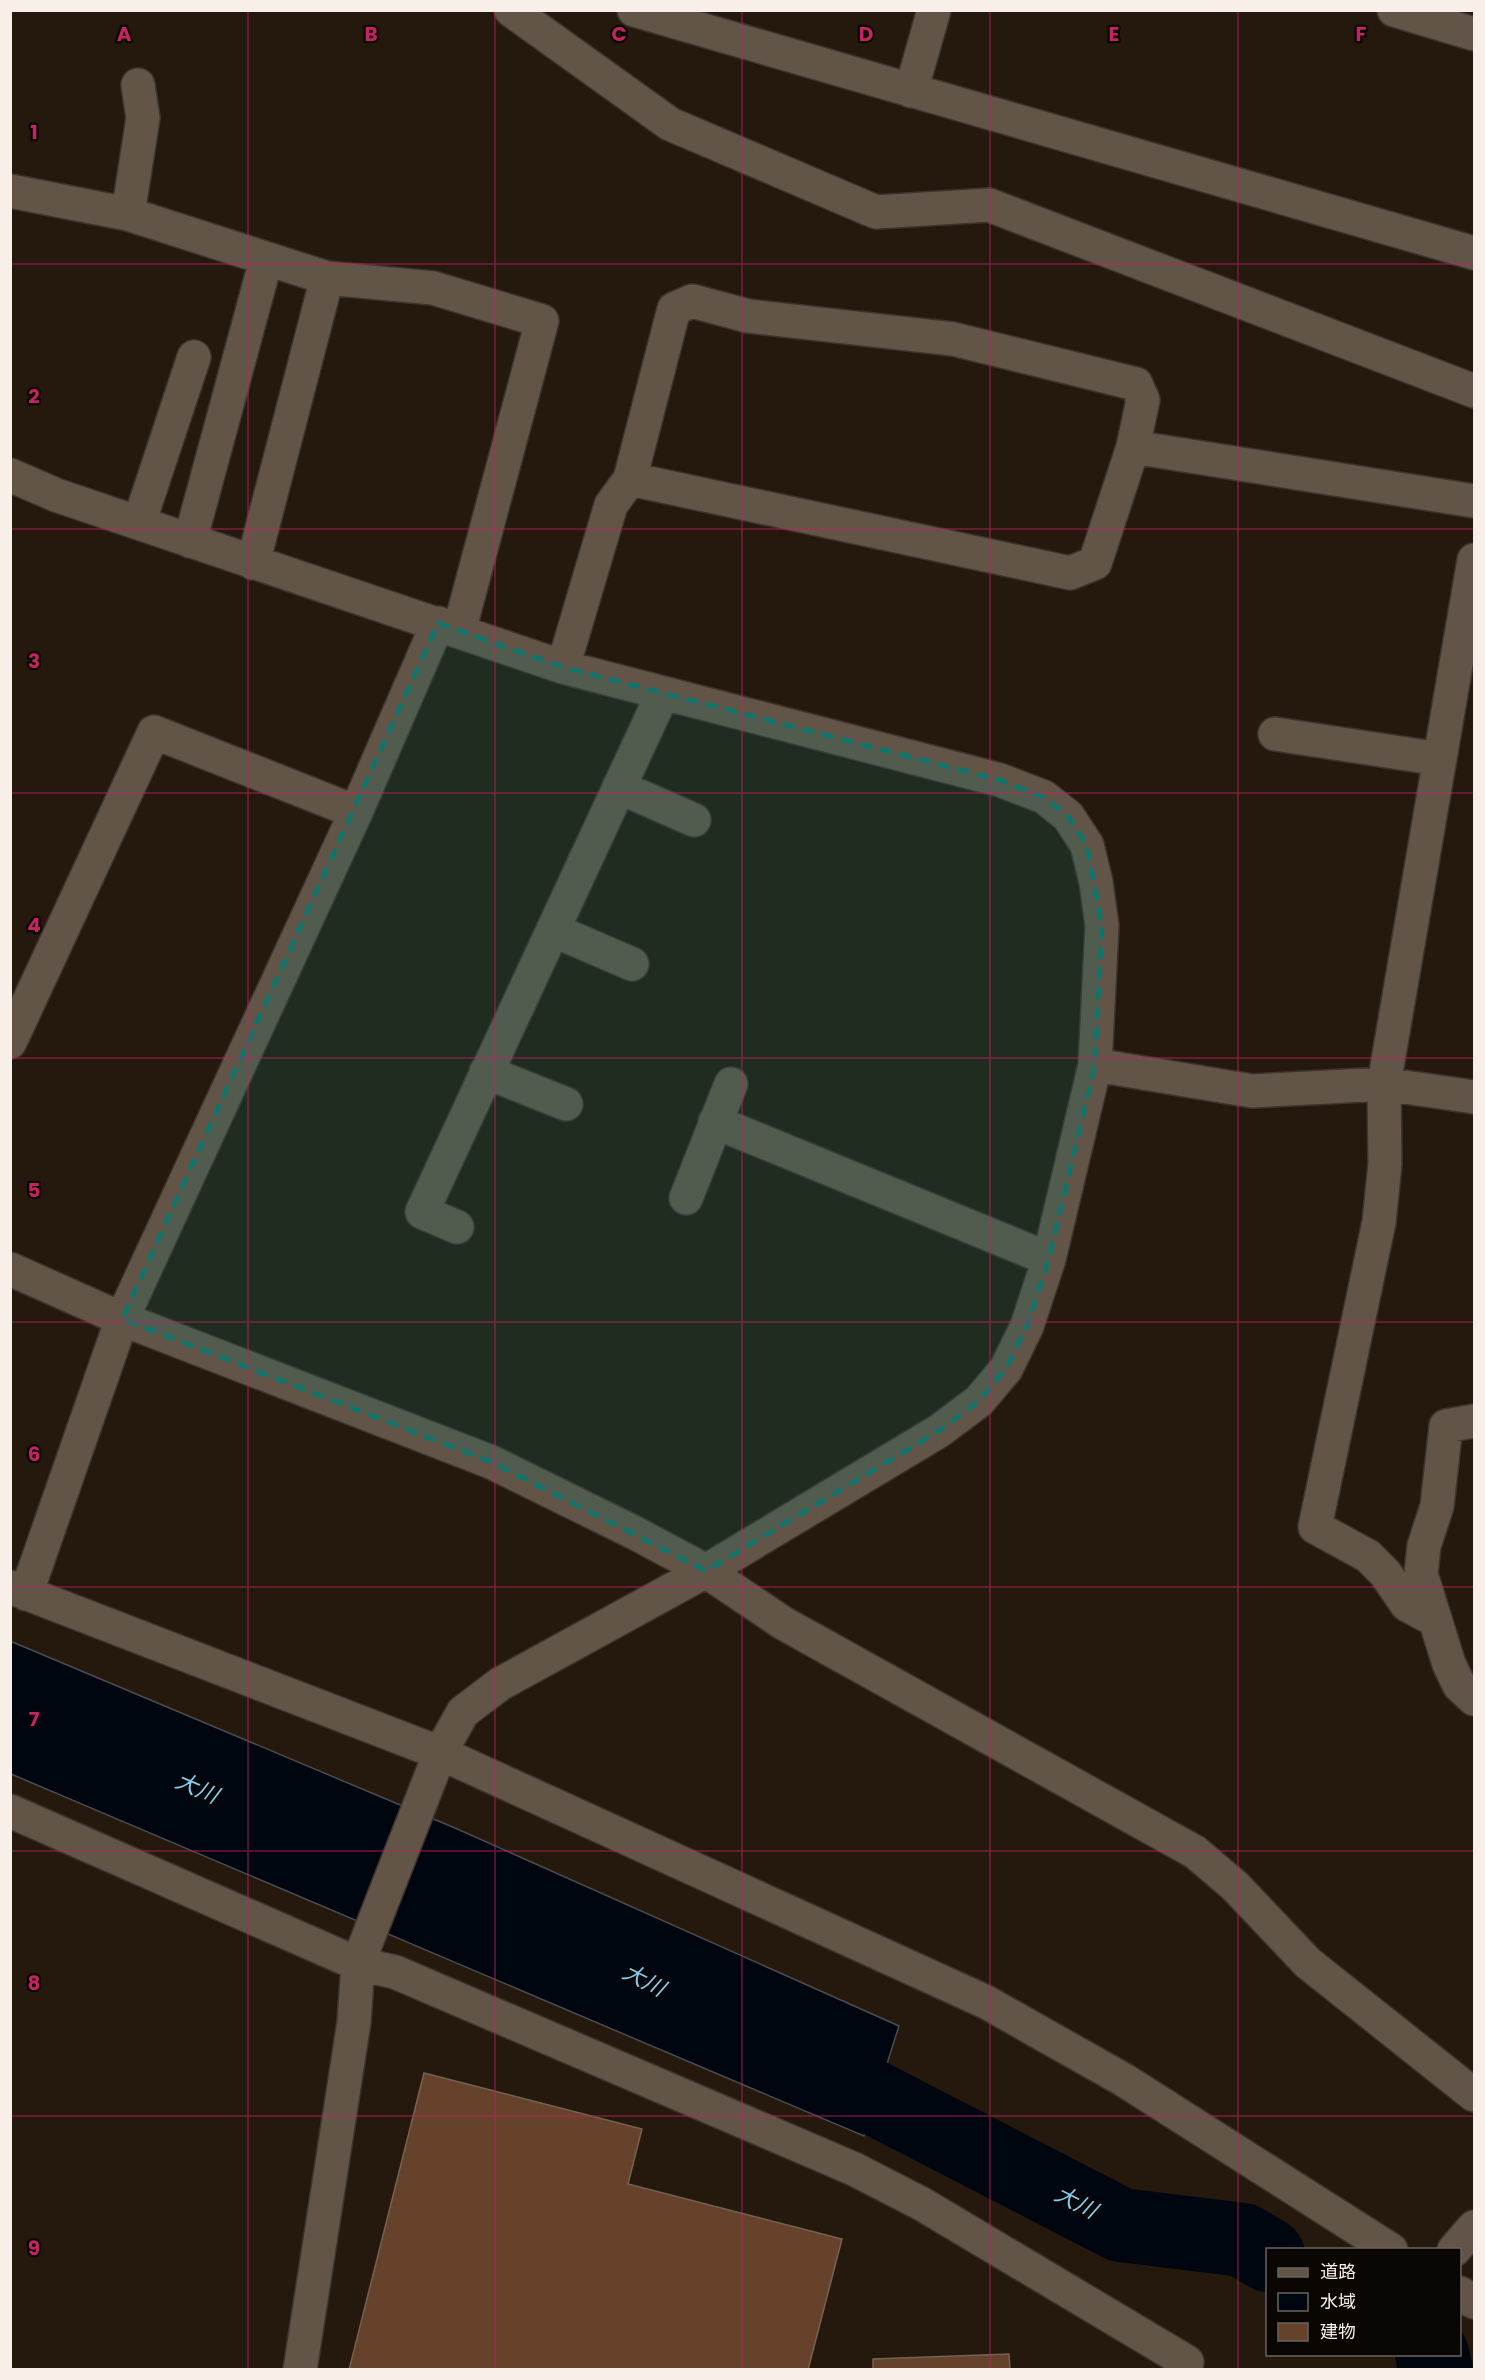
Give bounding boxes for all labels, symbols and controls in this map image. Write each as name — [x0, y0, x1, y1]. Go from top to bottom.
text: A — [117, 20, 132, 48]
text: B — [364, 20, 378, 48]
text: C — [611, 20, 627, 48]
text: D — [859, 20, 873, 48]
text: E — [1109, 20, 1119, 48]
text: F — [1356, 20, 1367, 48]
text: 1 — [30, 118, 38, 146]
text: 2 — [28, 382, 40, 410]
text: 3 — [28, 647, 40, 675]
text: 4 — [27, 911, 41, 939]
text: 5 — [28, 1176, 41, 1204]
text: 6 — [28, 1440, 40, 1468]
text: 7 — [29, 1705, 40, 1733]
water label: 大川 — [171, 1765, 225, 1812]
water label: 大川 — [617, 1956, 672, 2005]
text: 8 — [28, 1969, 40, 1997]
water label: 大川 — [1049, 2178, 1104, 2227]
text: 9 — [28, 2234, 40, 2262]
legend — [1266, 2248, 1461, 2356]
text: 道路 — [1320, 2259, 1356, 2284]
text: 水域 — [1320, 2289, 1356, 2314]
text: 建物 — [1320, 2319, 1356, 2344]

